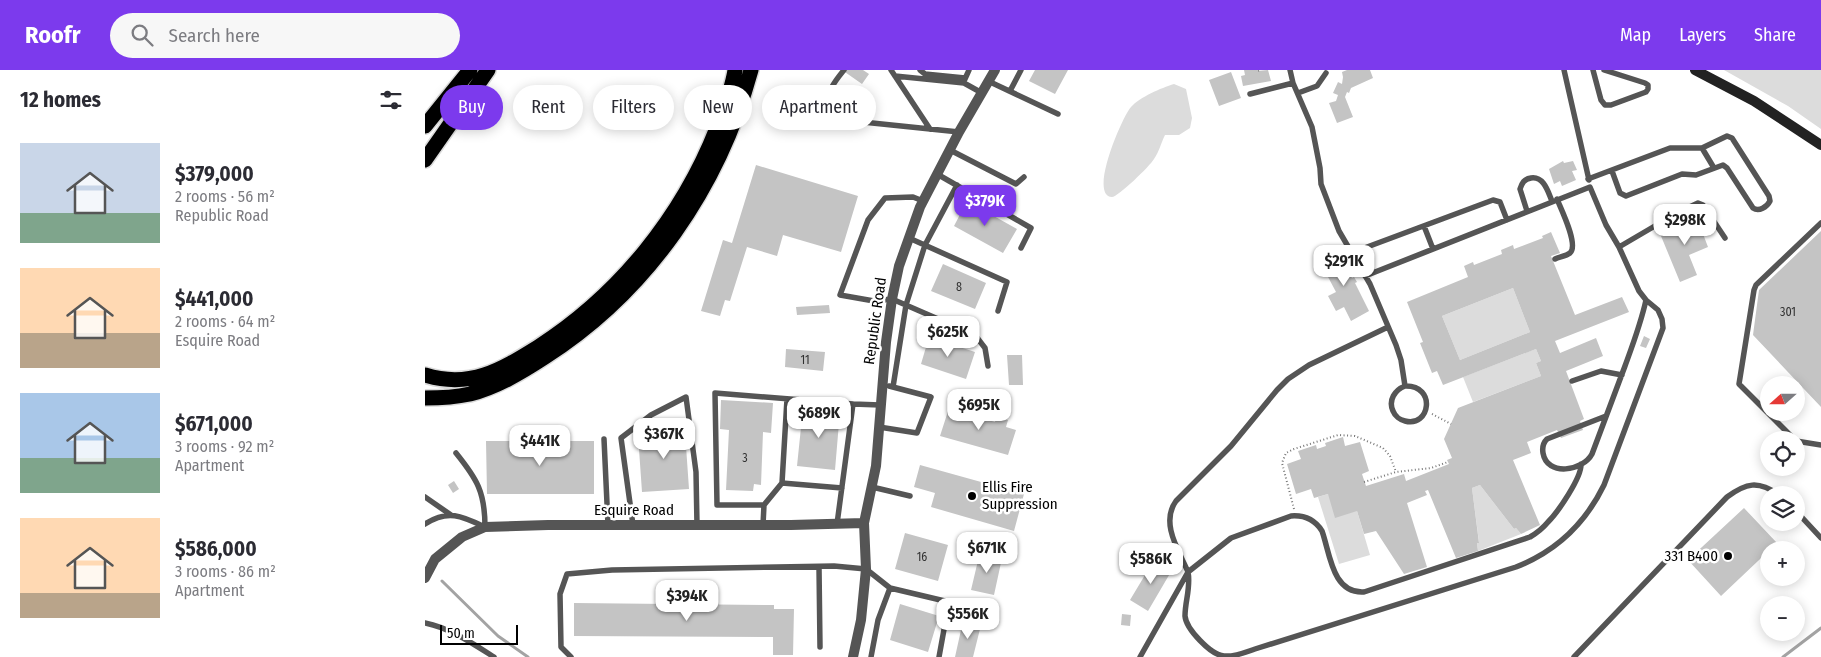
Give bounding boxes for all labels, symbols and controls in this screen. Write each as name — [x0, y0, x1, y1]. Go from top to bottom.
search box — [110, 13, 460, 58]
text: Roofr — [25, 21, 80, 49]
icon: search — [128, 21, 156, 49]
text: Search here — [168, 24, 260, 47]
text: Map — [1620, 24, 1651, 46]
text: Layers — [1679, 24, 1726, 46]
text: Share — [1754, 24, 1796, 46]
chip: Buy — [440, 85, 503, 130]
chip: Rent — [513, 85, 583, 130]
chip: Filters — [593, 85, 674, 130]
chip: New — [684, 85, 752, 130]
chip: Apartment — [762, 85, 876, 130]
icon: filters — [377, 86, 405, 114]
text: 12 homes — [20, 87, 101, 113]
text: $379,000 — [175, 161, 254, 187]
icon: home — [60, 163, 120, 223]
pin: $379K — [950, 184, 1020, 227]
text: 2 rooms · 56 m² — [175, 187, 275, 206]
text: $379K — [965, 191, 1005, 210]
pin: $298K — [1650, 204, 1720, 246]
text: Republic Road — [175, 206, 269, 225]
text: $298K — [1664, 210, 1706, 229]
pin: $291K — [1309, 244, 1379, 287]
text: $291K — [1324, 251, 1364, 270]
street label: Republic Road — [860, 276, 890, 366]
house number: 8 — [956, 280, 962, 294]
text: $441,000 — [175, 286, 253, 312]
icon: home — [60, 288, 120, 348]
house number: 301 — [1780, 305, 1796, 319]
text: 2 rooms · 64 m² — [175, 312, 275, 331]
pin: $625K — [913, 316, 983, 358]
text: $625K — [928, 322, 968, 341]
text: Esquire Road — [175, 331, 260, 350]
house number: 11 — [800, 353, 810, 367]
north arrow — [1760, 376, 1805, 421]
map controls — [1760, 376, 1805, 641]
pin: $695K — [944, 388, 1014, 431]
text: $695K — [958, 395, 1000, 414]
pin: $689K — [784, 396, 854, 439]
text: $689K — [798, 403, 840, 422]
text: $671,000 — [175, 411, 253, 437]
icon: home — [60, 413, 120, 473]
pin: $367K — [629, 418, 699, 460]
pin: $441K — [505, 424, 575, 467]
text: $367K — [644, 424, 684, 443]
text: $441K — [520, 431, 560, 450]
button: locate — [1760, 431, 1805, 476]
text: 3 rooms · 92 m² — [175, 437, 274, 456]
house number: 3 — [742, 451, 748, 465]
text: Apartment — [175, 456, 244, 475]
place label: Ellis Fire Suppression — [982, 478, 1058, 513]
button: layers — [1760, 486, 1805, 531]
marker: Ellis Fire Suppression — [966, 490, 978, 502]
street label: Esquire Road — [594, 501, 674, 519]
pin: $671K — [952, 532, 1022, 574]
text: $586,000 — [175, 536, 257, 562]
icon: home — [60, 538, 120, 598]
text: $671K — [968, 538, 1006, 557]
button: + — [1760, 541, 1805, 586]
pin: $586K — [1116, 542, 1186, 585]
place label: 331 B400 — [1665, 547, 1718, 565]
text: $586K — [1130, 549, 1172, 568]
house number: 16 — [917, 550, 927, 564]
marker: 331 B400 — [1722, 550, 1734, 562]
text: 3 rooms · 86 m² — [175, 562, 276, 581]
pin: $394K — [652, 580, 722, 622]
text: Apartment — [175, 581, 244, 600]
text: $394K — [666, 586, 708, 605]
button: − — [1760, 596, 1805, 641]
pin: $556K — [933, 598, 1003, 640]
text: $556K — [947, 604, 989, 623]
scale bar — [440, 622, 517, 645]
text: 50 m — [447, 625, 475, 642]

